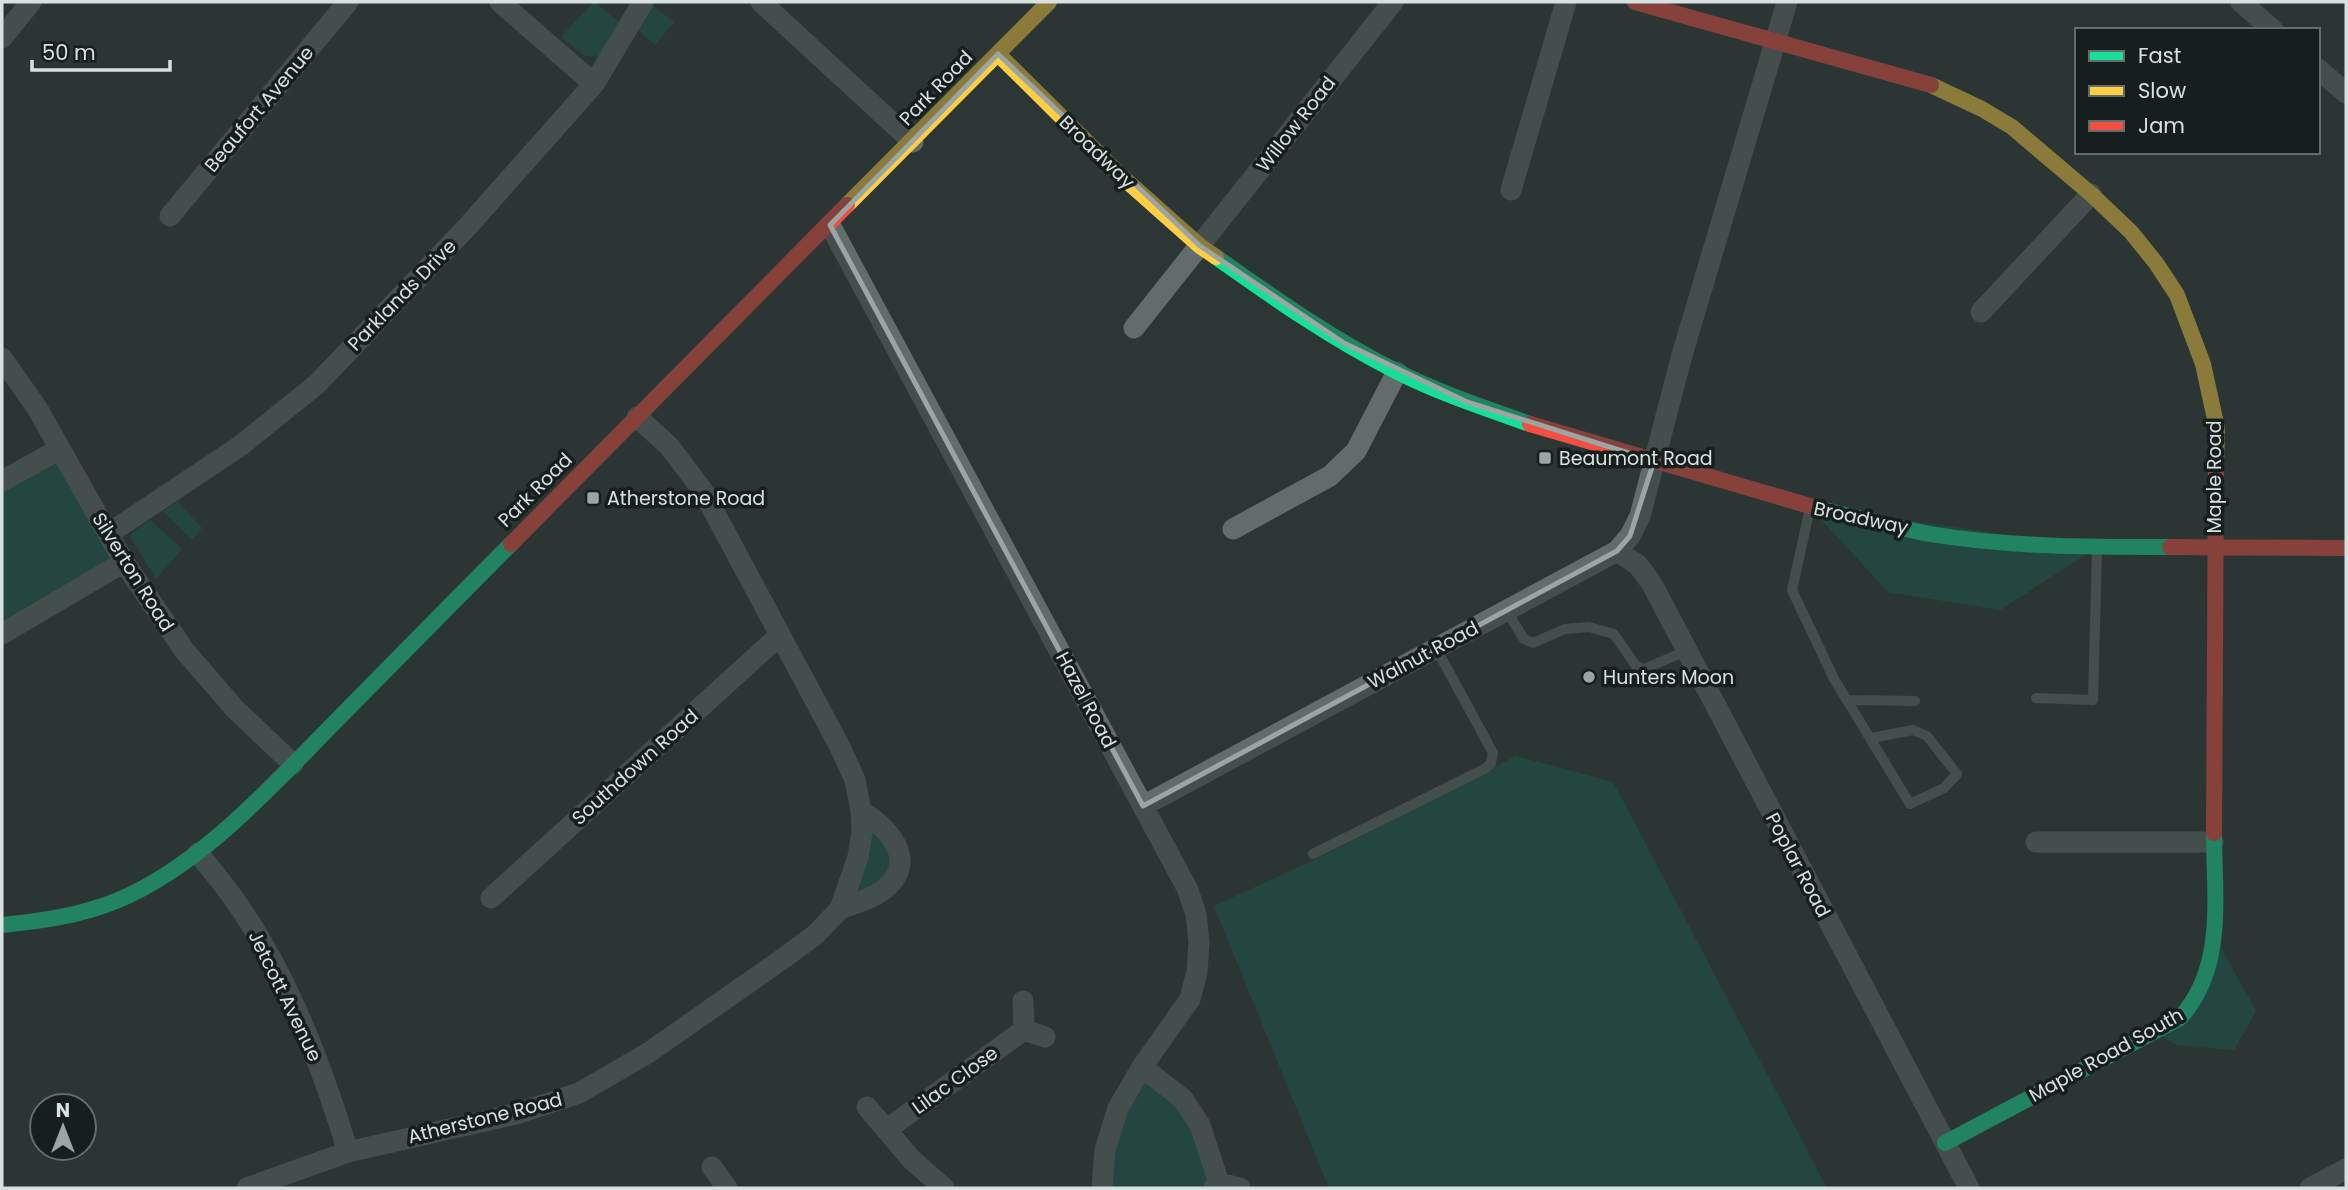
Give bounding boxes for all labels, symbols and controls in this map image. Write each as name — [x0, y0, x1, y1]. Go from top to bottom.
scale bar — [32, 28, 170, 72]
legend — [2075, 28, 2320, 154]
text: 50 m — [42, 38, 96, 67]
street label: Beaufort Avenue — [198, 40, 320, 178]
text: Fast — [2138, 41, 2181, 70]
street label: Park Road — [893, 44, 979, 132]
street label: Willow Road — [1250, 70, 1342, 178]
text: Slow — [2138, 76, 2186, 105]
street label: Broadway — [1053, 109, 1141, 195]
text: Jam — [2138, 111, 2185, 140]
street label: Parklands Drive — [342, 233, 462, 357]
street label: Maple Road — [2201, 421, 2228, 533]
place label: Beaumont Road — [1559, 445, 1713, 472]
street label: Park Road — [492, 447, 578, 533]
marker: Beaumont Road — [1537, 450, 1553, 466]
place label: Atherstone Road — [607, 485, 765, 512]
marker: Atherstone Road — [585, 490, 601, 506]
street label: Broadway — [1811, 495, 1911, 541]
street label: Silverton Road — [86, 507, 180, 637]
street label: Walnut Road — [1363, 614, 1483, 696]
street label: Hazel Road — [1049, 647, 1123, 753]
place label: Hunters Moon — [1603, 664, 1734, 691]
marker: Hunters Moon — [1581, 669, 1597, 685]
street label: Southdown Road — [566, 703, 704, 831]
street label: Poplar Road — [1759, 808, 1837, 922]
street label: Jetcott Avenue — [242, 926, 328, 1066]
street label: Maple Road South — [2024, 1001, 2188, 1109]
street label: Lilac Close — [907, 1040, 1003, 1120]
street label: Atherstone Road — [405, 1086, 565, 1150]
north arrow — [28, 1092, 98, 1162]
text: N — [56, 1097, 70, 1124]

